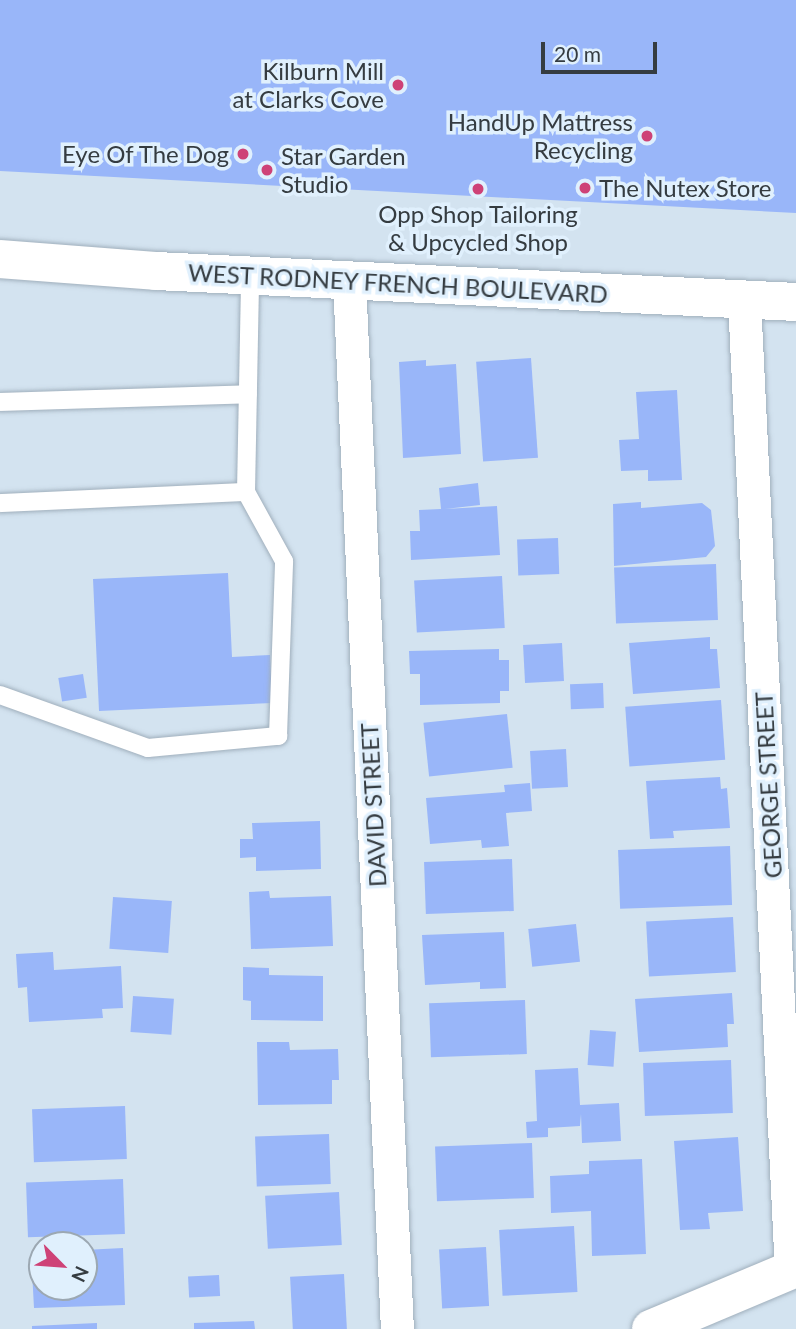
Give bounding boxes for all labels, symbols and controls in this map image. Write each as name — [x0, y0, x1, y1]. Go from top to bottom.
scale bar — [544, 28, 660, 72]
text: 20 m — [554, 41, 601, 66]
place label: Kilburn Mill at Clarks Cove — [233, 57, 384, 113]
marker: Kilburn Mill at Clarks Cove — [390, 77, 406, 93]
place label: HandUp Mattress Recycling — [448, 108, 633, 164]
marker: HandUp Mattress Recycling — [639, 128, 655, 144]
place label: Eye Of The Dog — [61, 140, 229, 168]
place label: Star Garden Studio — [281, 142, 406, 198]
marker: Eye Of The Dog — [235, 146, 251, 162]
marker: Star Garden Studio — [259, 162, 275, 178]
place label: The Nutex Store — [599, 174, 771, 202]
marker: The Nutex Store — [577, 180, 593, 196]
marker: Opp Shop Tailoring & Upcycled Shop — [470, 181, 486, 197]
place label: Opp Shop Tailoring & Upcycled Shop — [378, 200, 578, 256]
street label: WEST RODNEY FRENCH BOULEVARD — [187, 258, 609, 308]
street label: GEORGE STREET — [749, 691, 787, 879]
street label: DAVID STREET — [354, 722, 392, 888]
north arrow — [28, 1231, 98, 1301]
text: N — [67, 1263, 94, 1286]

